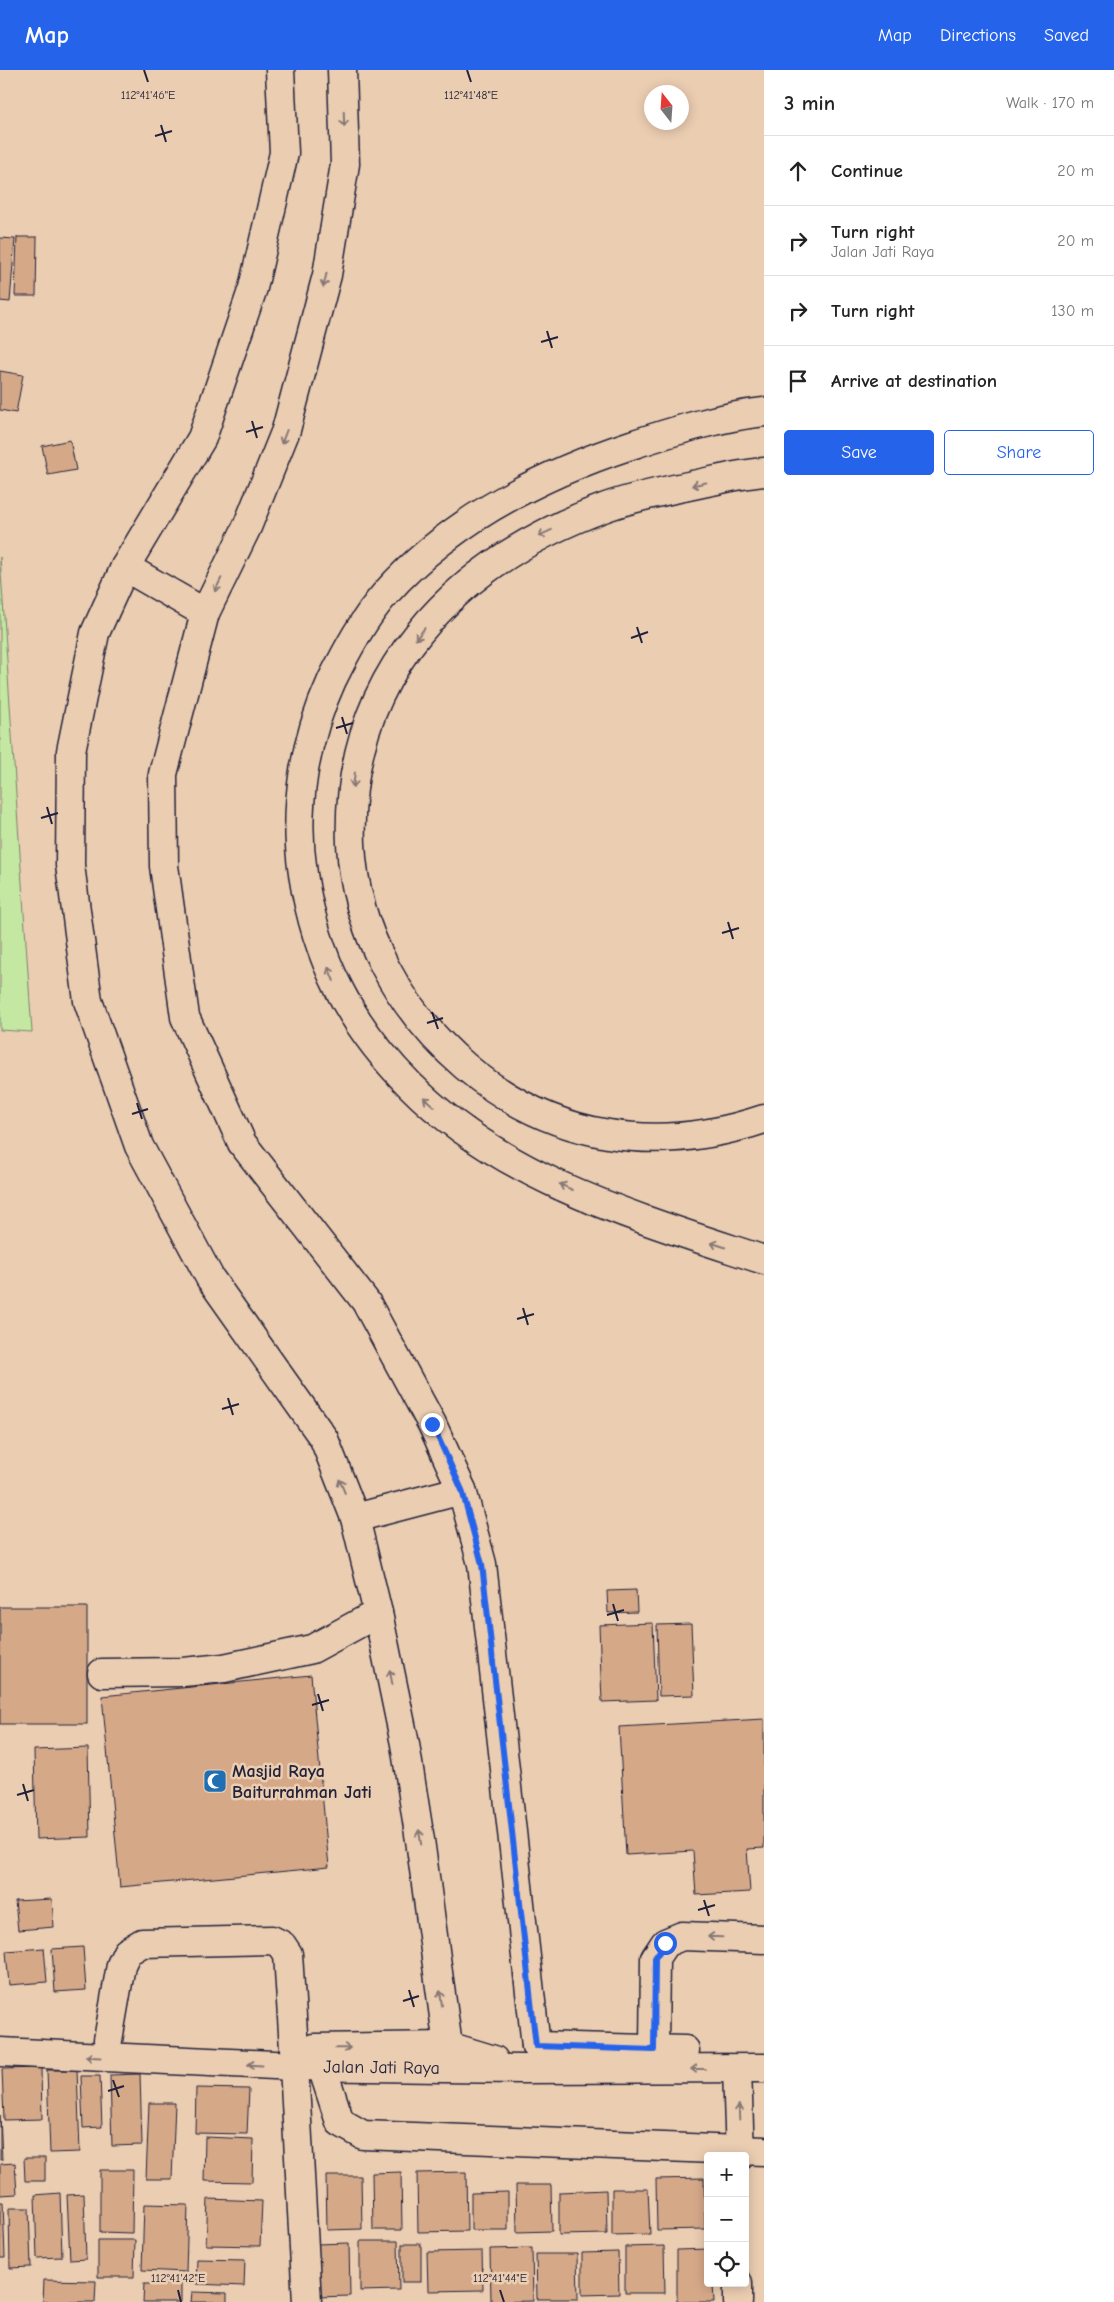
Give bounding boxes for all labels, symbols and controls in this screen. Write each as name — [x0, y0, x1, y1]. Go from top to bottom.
text: Map — [25, 21, 69, 49]
text: Map — [878, 25, 912, 46]
text: Directions — [940, 25, 1016, 46]
text: Saved — [1044, 25, 1089, 46]
north arrow — [644, 85, 689, 130]
text: 112°41'46"E — [121, 88, 175, 102]
text: 112°41'48"E — [444, 88, 498, 102]
text: 3 min — [784, 91, 835, 115]
text: Walk · 170 m — [1006, 94, 1094, 112]
one-way arrow — [339, 110, 348, 126]
icon: ahead — [784, 157, 812, 185]
text: Continue — [831, 160, 903, 182]
text: 20 m — [1057, 162, 1094, 180]
text: Turn right — [831, 221, 915, 243]
icon: right — [784, 227, 812, 255]
text: 20 m — [1057, 232, 1094, 250]
text: Jalan Jati Raya — [831, 243, 934, 261]
one-way arrow — [320, 271, 329, 287]
icon: right — [784, 297, 812, 325]
text: Turn right — [831, 300, 915, 322]
text: 130 m — [1051, 302, 1094, 320]
icon: arrive — [784, 367, 812, 395]
text: Arrive at destination — [831, 370, 997, 392]
one-way arrow — [278, 429, 287, 444]
button: Save — [784, 430, 934, 475]
button: Share — [944, 430, 1094, 475]
one-way arrow — [692, 479, 708, 489]
one-way arrow — [538, 529, 553, 539]
one-way arrow — [213, 577, 223, 592]
one-way arrow — [414, 627, 425, 640]
one-way arrow — [349, 772, 359, 788]
one-way arrow — [325, 967, 335, 982]
one-way arrow — [422, 1096, 435, 1107]
one-way arrow — [559, 1182, 574, 1192]
one-way arrow — [710, 1239, 726, 1249]
route end — [421, 1413, 444, 1436]
one-way arrow — [337, 1479, 347, 1494]
one-way arrow — [386, 1669, 395, 1685]
place label: Masjid Raya Baiturrahman Jati — [232, 1761, 372, 1803]
mosque icon: Masjid Raya Baiturrahman Jati — [202, 1768, 228, 1794]
one-way arrow — [415, 1829, 425, 1845]
route start — [654, 1932, 677, 1955]
one-way arrow — [708, 1933, 724, 1942]
one-way arrow — [436, 1990, 446, 2006]
one-way arrow — [334, 2043, 351, 2053]
one-way arrow — [85, 2052, 101, 2061]
street label: Jalan Jati Raya — [323, 2056, 440, 2079]
one-way arrow — [248, 2060, 264, 2069]
one-way arrow — [690, 2064, 706, 2074]
one-way arrow — [734, 2105, 744, 2121]
map controls — [704, 2152, 749, 2287]
button: + — [704, 2152, 749, 2197]
button: − — [704, 2197, 749, 2242]
button: locate — [704, 2242, 749, 2287]
text: 112°41'42"E — [151, 2271, 205, 2285]
text: 112°41'44"E — [473, 2271, 527, 2285]

